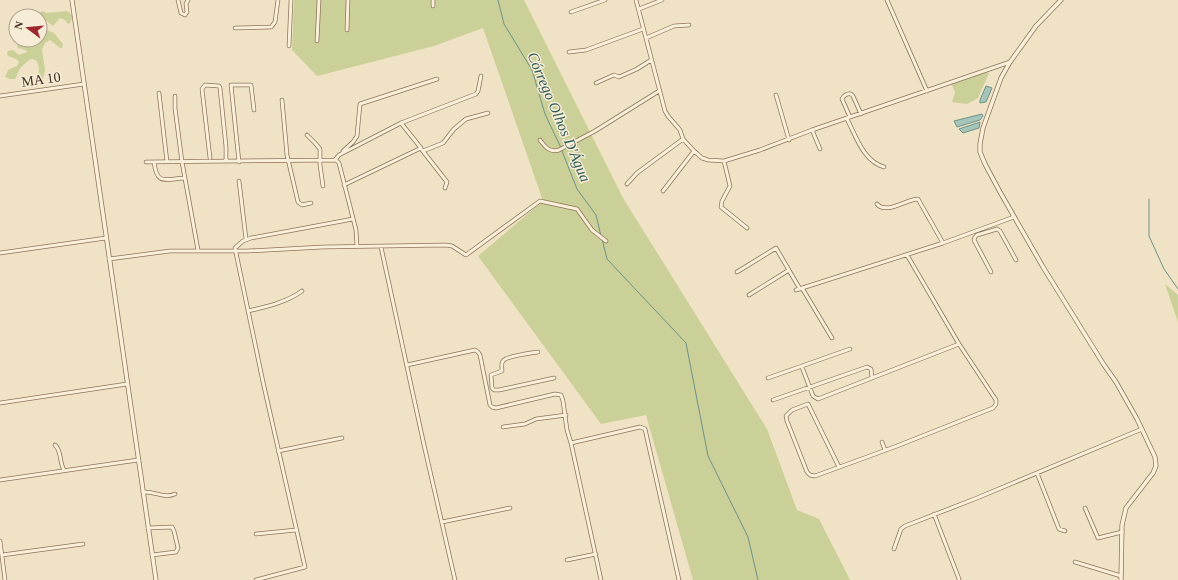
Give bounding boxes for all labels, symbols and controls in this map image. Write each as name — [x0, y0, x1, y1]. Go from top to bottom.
north arrow — [8, 8, 48, 48]
text: N — [12, 20, 25, 31]
water label: Córrego Olhos D'Água — [524, 50, 594, 184]
street label: MA 10 — [21, 69, 62, 90]

